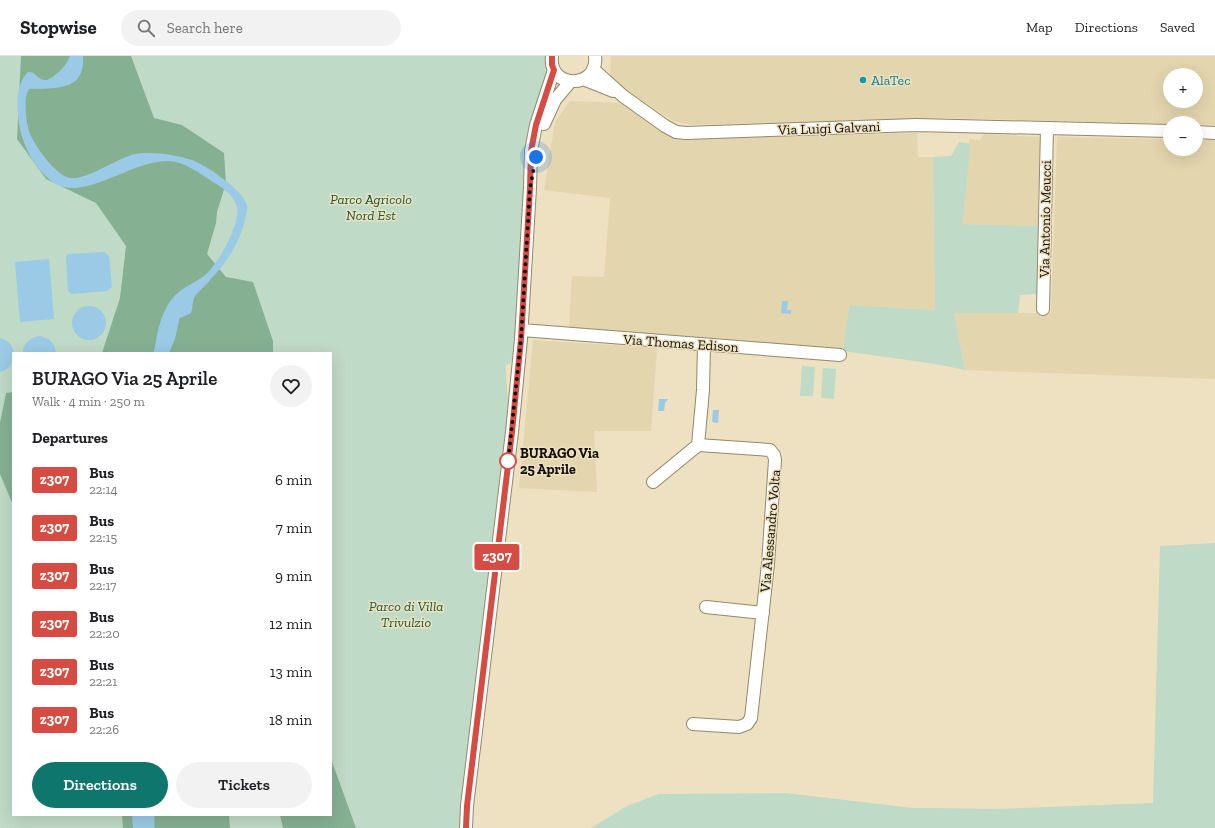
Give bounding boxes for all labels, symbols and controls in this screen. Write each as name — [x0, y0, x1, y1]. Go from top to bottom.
search box — [121, 10, 401, 46]
text: Stopwise — [20, 16, 97, 39]
icon: search — [135, 17, 157, 39]
text: Search here — [167, 19, 243, 37]
text: Map — [1026, 19, 1053, 36]
text: Directions — [1075, 19, 1138, 36]
text: Saved — [1160, 19, 1195, 36]
map controls — [1163, 68, 1203, 156]
button: + — [1163, 68, 1203, 108]
place label: AlaTec — [871, 72, 911, 89]
marker: AlaTec — [858, 75, 868, 85]
button: − — [1163, 116, 1203, 156]
street label: Via Luigi Galvani — [776, 118, 881, 139]
your location — [526, 147, 546, 167]
street label: Via Antonio Meucci — [1036, 160, 1055, 279]
park label: Parco Agricolo Nord Est — [330, 191, 412, 224]
street label: Via Thomas Edison — [622, 331, 739, 356]
button: heart — [270, 365, 312, 407]
text: BURAGO Via 25 Aprile — [32, 367, 217, 390]
text: Walk · 4 min · 250 m — [32, 394, 145, 409]
text: Departures — [32, 429, 108, 447]
place label: BURAGO Via 25 Aprile — [520, 445, 599, 478]
marker: BURAGO Via 25 Aprile — [499, 452, 517, 470]
text: Bus — [89, 464, 114, 482]
street label: Via Alessandro Volta — [757, 469, 784, 594]
text: z307 — [40, 471, 69, 488]
text: 6 min — [275, 471, 312, 489]
text: 22:14 — [89, 482, 117, 497]
text: Bus — [89, 512, 114, 530]
text: z307 — [40, 519, 69, 536]
text: 7 min — [276, 519, 312, 537]
text: 22:15 — [89, 530, 117, 545]
line badge: z307 — [469, 544, 525, 570]
text: z307 — [482, 548, 512, 565]
text: Bus — [89, 560, 114, 578]
text: z307 — [40, 567, 69, 584]
text: 9 min — [275, 567, 312, 585]
text: 22:17 — [89, 578, 116, 593]
park label: Parco di Villa Trivulzio — [369, 598, 443, 631]
text: Bus — [89, 608, 114, 626]
text: z307 — [40, 615, 69, 632]
text: 12 min — [269, 615, 312, 633]
text: 22:20 — [89, 626, 120, 641]
text: Bus — [89, 656, 114, 674]
text: z307 — [40, 663, 69, 680]
text: 13 min — [270, 663, 312, 681]
text: 22:21 — [89, 674, 117, 689]
text: Bus — [89, 704, 114, 722]
text: z307 — [40, 711, 69, 728]
text: 18 min — [269, 711, 312, 729]
text: 22:26 — [89, 722, 119, 737]
button: Directions — [32, 762, 168, 808]
button: Tickets — [176, 762, 312, 808]

